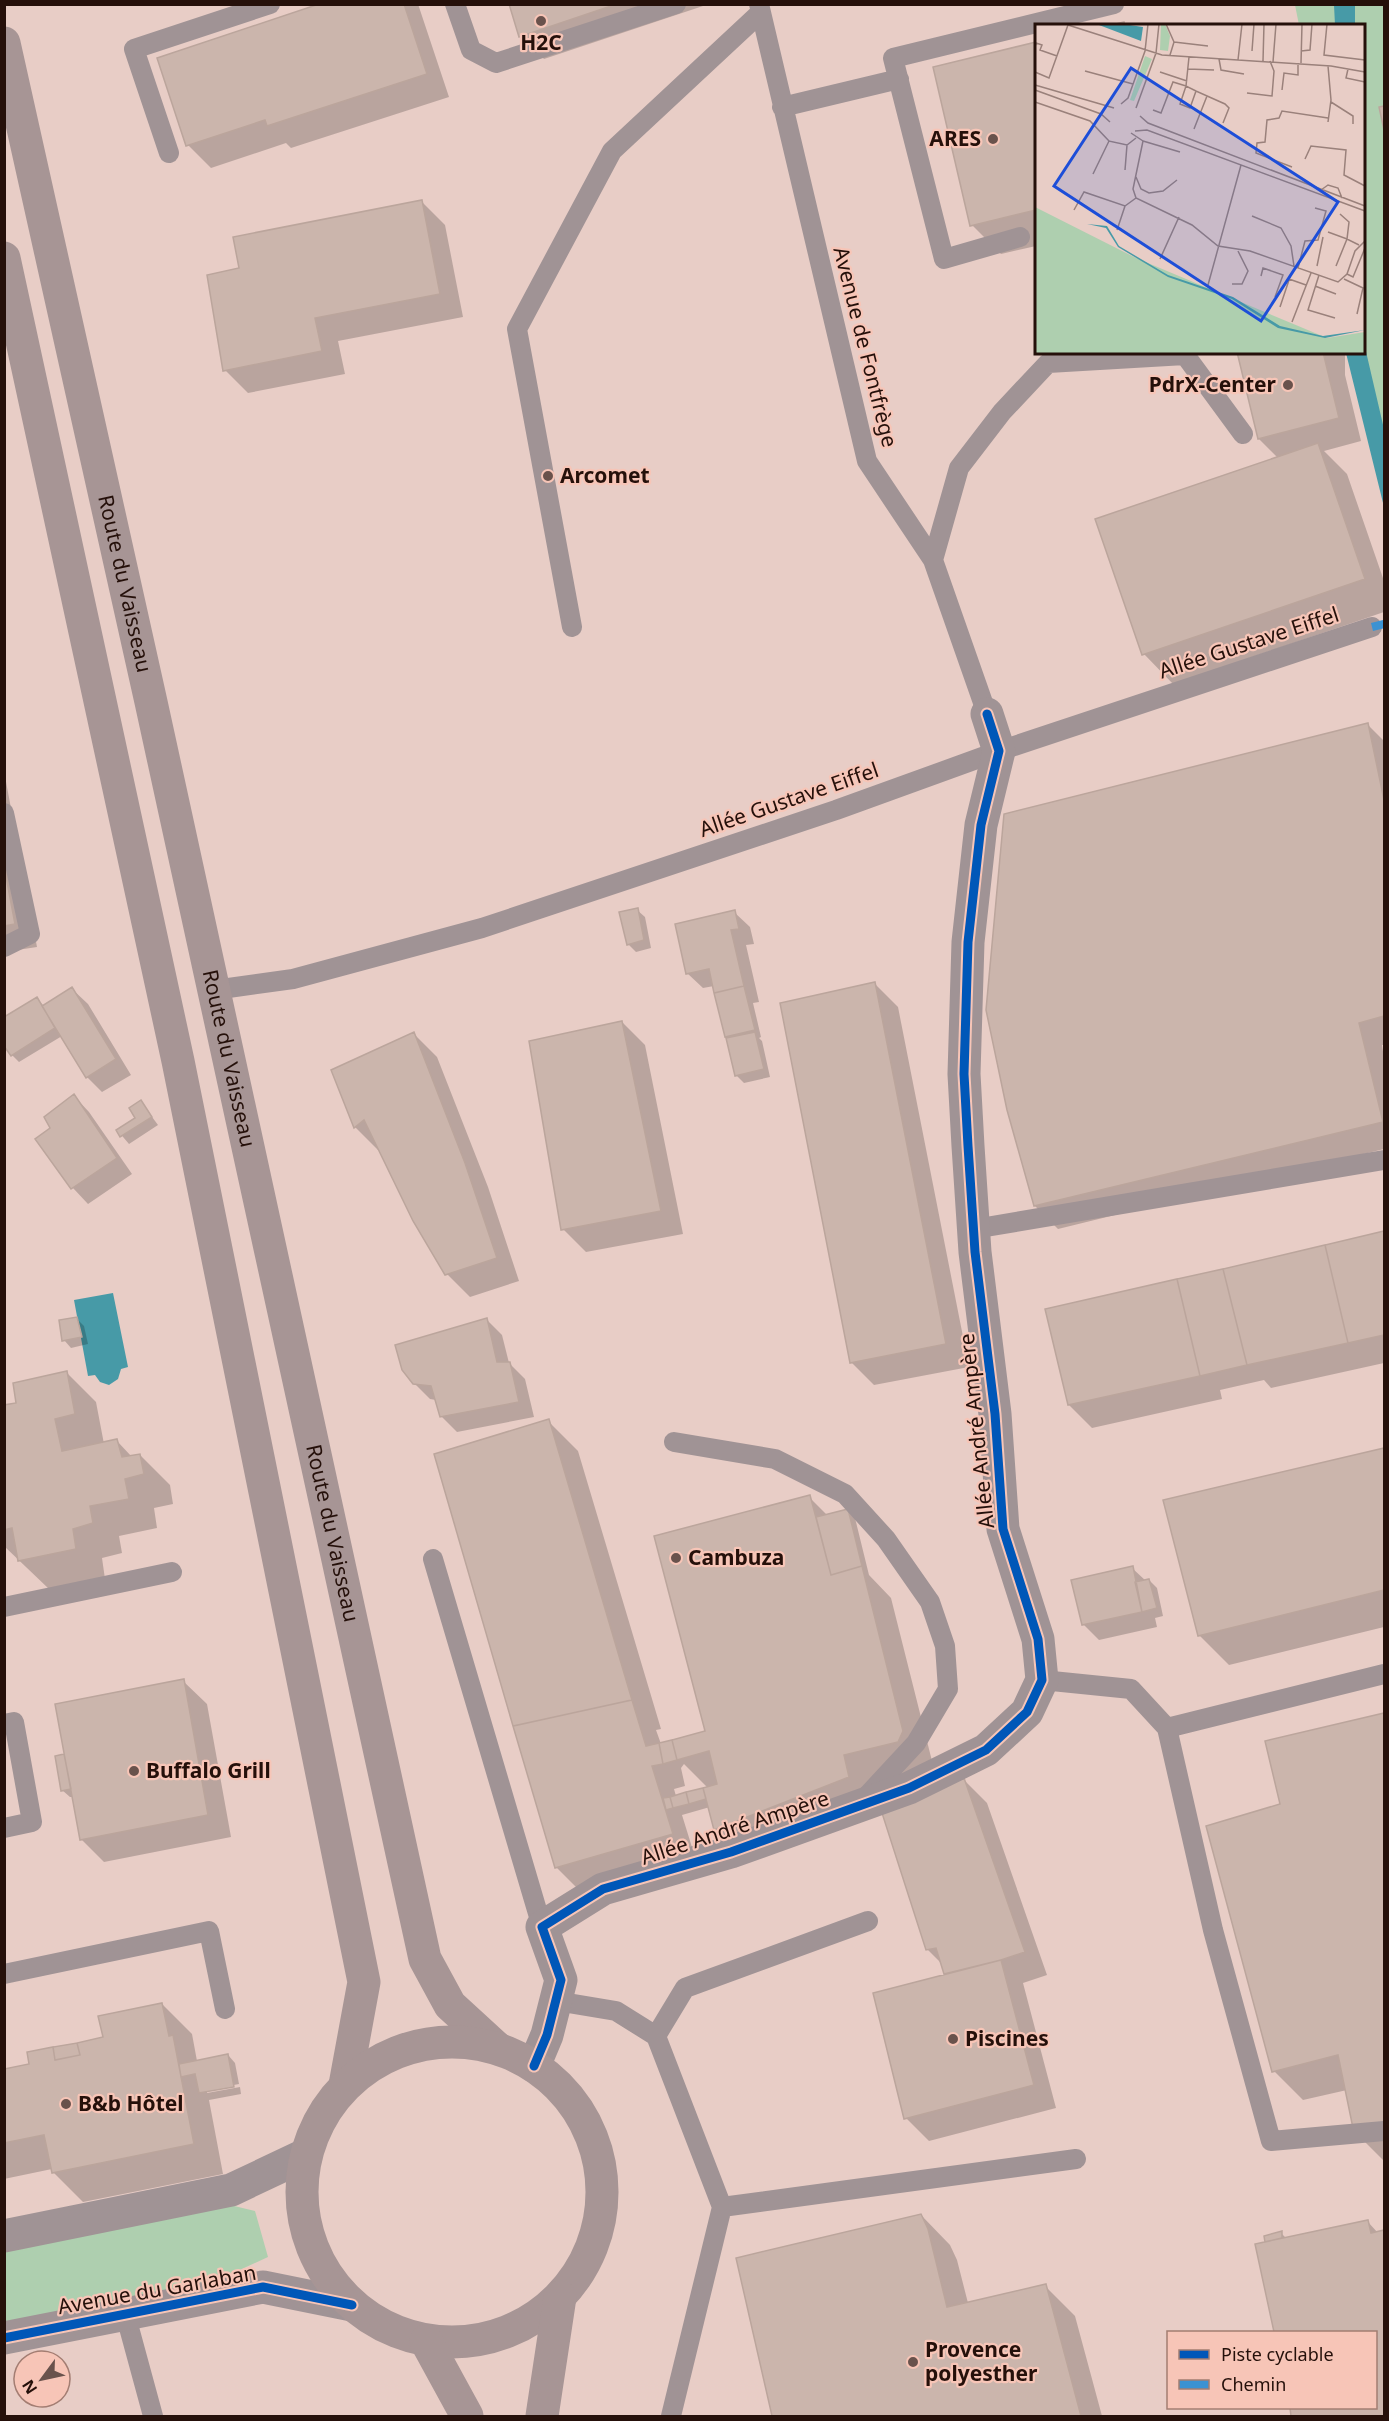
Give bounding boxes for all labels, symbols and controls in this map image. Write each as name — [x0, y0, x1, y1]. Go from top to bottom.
marker: H2C — [534, 14, 548, 28]
inset map — [1035, 24, 1365, 354]
place label: H2C — [520, 28, 562, 56]
place label: ARES — [929, 124, 981, 152]
marker: ARES — [986, 132, 1000, 146]
street label: Avenue de Fontfrège — [828, 244, 904, 450]
place label: PdrX-Center — [1149, 370, 1277, 398]
marker: PdrX-Center — [1281, 378, 1295, 392]
place label: Arcomet — [560, 461, 650, 489]
marker: Arcomet — [541, 469, 555, 483]
street label: Route du Vaisseau — [92, 492, 159, 675]
street label: Allée Gustave Eiffel — [1155, 600, 1342, 684]
street label: Allée Gustave Eiffel — [695, 755, 882, 843]
street label: Route du Vaisseau — [197, 967, 263, 1150]
street label: Allée André Ampère — [952, 1332, 1000, 1530]
street label: Route du Vaisseau — [300, 1442, 366, 1625]
place label: Cambuza — [688, 1543, 784, 1571]
marker: Cambuza — [669, 1551, 683, 1565]
place label: Buffalo Grill — [146, 1756, 271, 1784]
marker: Buffalo Grill — [127, 1764, 141, 1778]
street label: Allée André Ampère — [637, 1783, 832, 1871]
place label: Piscines — [965, 2024, 1049, 2052]
marker: Piscines — [946, 2032, 960, 2046]
place label: B&b Hôtel — [78, 2089, 184, 2117]
marker: B&b Hôtel — [59, 2097, 73, 2111]
street label: Avenue du Garlaban — [55, 2258, 258, 2320]
legend — [1167, 2331, 1377, 2409]
place label: Provence polyesther — [925, 2335, 1038, 2387]
text: Piste cyclable — [1221, 2342, 1334, 2366]
north arrow — [12, 2349, 72, 2409]
marker: Provence polyesther — [906, 2355, 920, 2369]
text: Chemin — [1221, 2372, 1286, 2396]
text: N — [17, 2376, 42, 2399]

